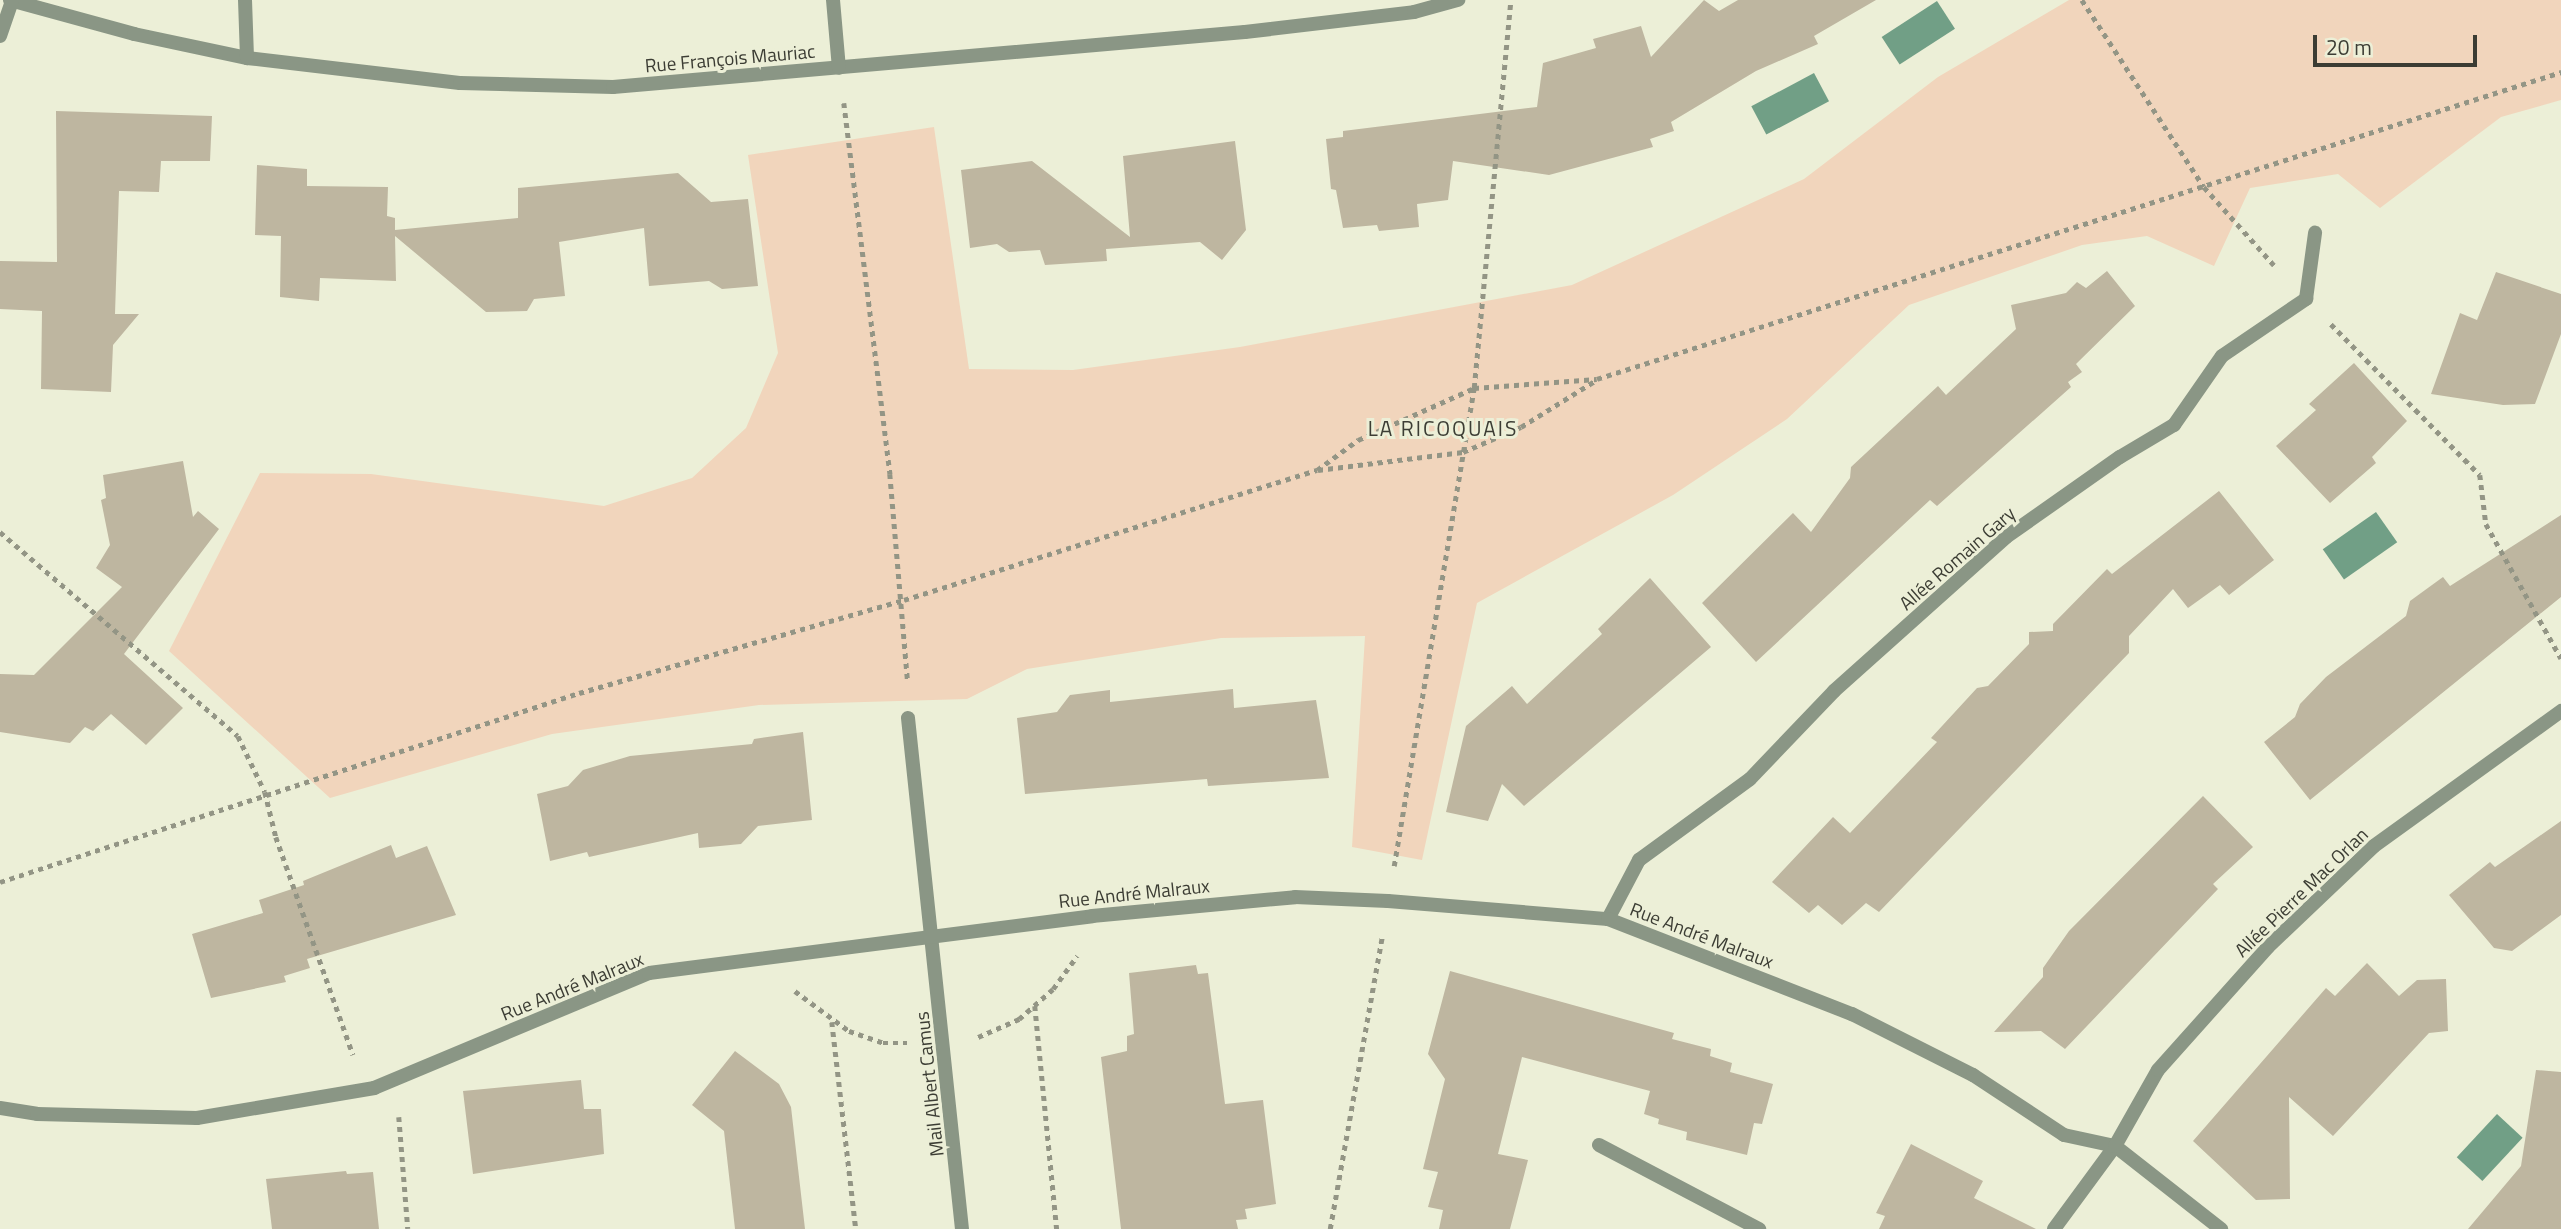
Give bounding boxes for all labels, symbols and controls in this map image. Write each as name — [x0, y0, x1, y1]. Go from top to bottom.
scale bar — [2316, 21, 2480, 65]
text: 20 m — [2326, 31, 2372, 63]
street label: Rue François Mauriac — [644, 39, 816, 77]
district label: LA RICOQUAIS — [1369, 415, 1517, 441]
street label: Allée Romain Gary — [1894, 502, 2020, 614]
street label: Allée Pierre Mac Orlan — [2230, 823, 2372, 961]
street label: Rue André Malraux — [1057, 874, 1211, 912]
street label: Rue André Malraux — [1627, 897, 1777, 973]
street label: Rue André Malraux — [497, 947, 647, 1025]
street label: Mail Albert Camus — [910, 1010, 948, 1158]

